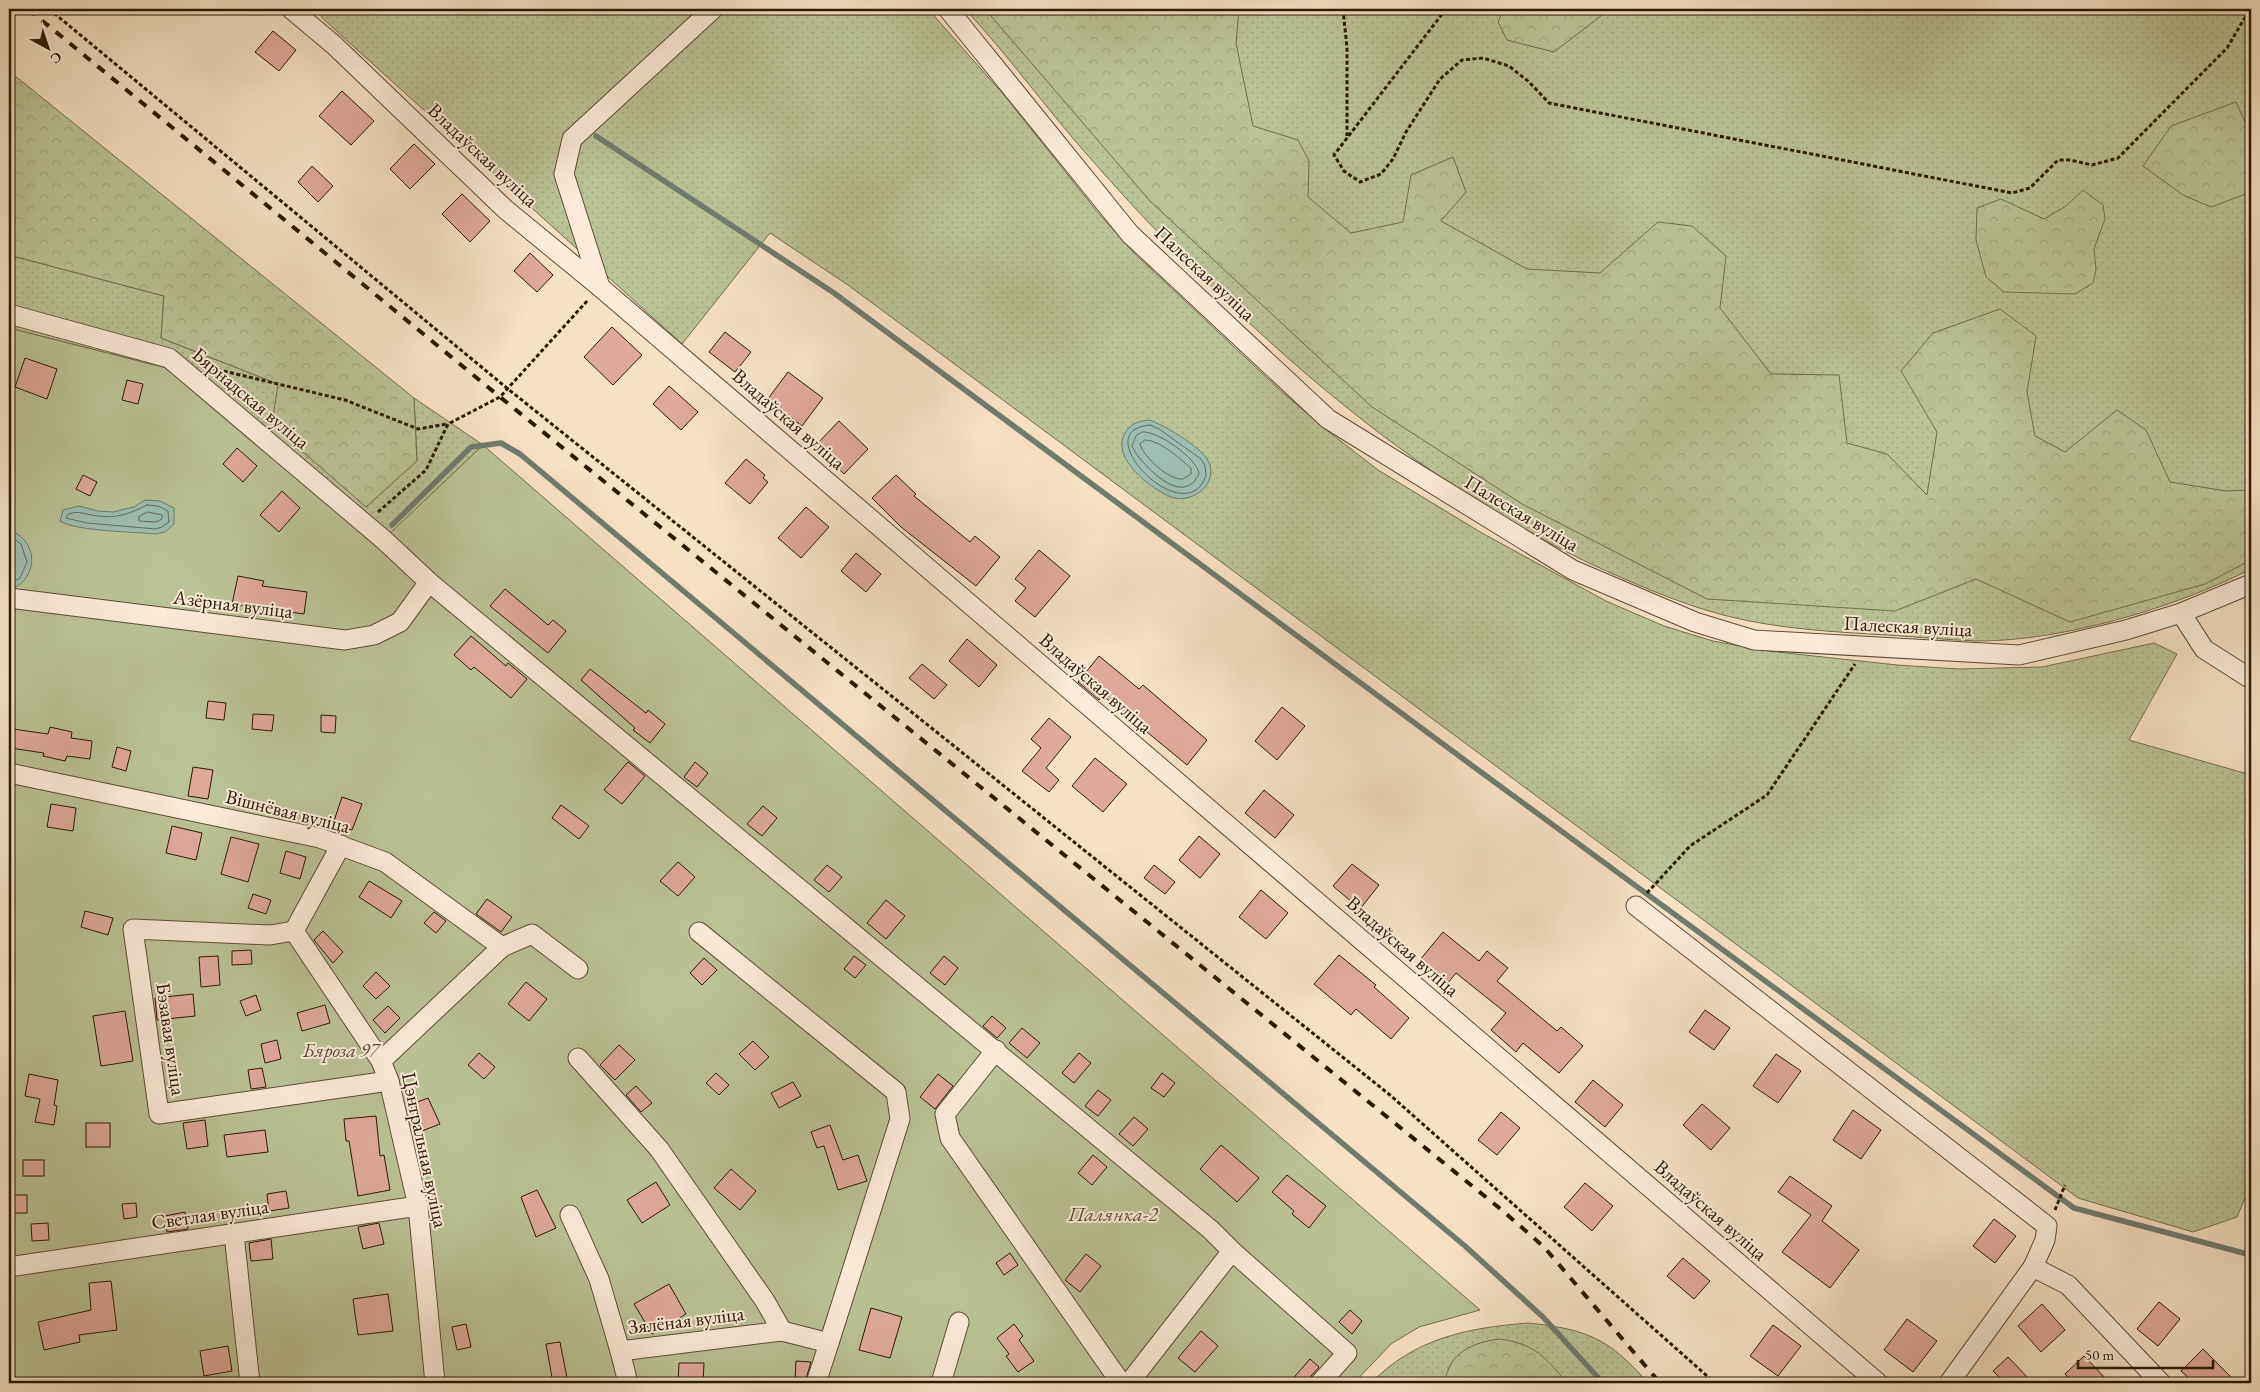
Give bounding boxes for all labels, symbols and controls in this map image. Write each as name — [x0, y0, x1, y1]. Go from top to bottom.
north arrow — [22, 22, 72, 72]
text: С — [47, 48, 66, 68]
street label: Владаўская вуліца — [422, 97, 544, 213]
street label: Палеская вуліца — [1149, 220, 1261, 327]
street label: Бярнадская вуліца — [187, 341, 315, 455]
street label: Владаўская вуліца — [727, 363, 851, 475]
street label: Палеская вуліца — [1460, 469, 1584, 557]
street label: Азёрная вуліца — [171, 584, 294, 624]
street label: Палеская вуліца — [1843, 610, 1973, 642]
street label: Владаўская вуліца — [1034, 627, 1158, 739]
street label: Вішнёвая вуліца — [223, 783, 353, 839]
street label: Владаўская вуліца — [1341, 890, 1465, 1002]
street label: Бэзавая вуліца — [150, 981, 192, 1097]
park label: Бяроза 97 — [302, 1037, 382, 1063]
street label: Цэнтральная вуліца — [396, 1070, 454, 1230]
street label: Владаўская вуліца — [1649, 1154, 1773, 1266]
street label: Светлая вуліца — [150, 1193, 270, 1235]
park label: Палянка-2 — [1067, 1201, 1159, 1227]
street label: Зялёная вуліца — [626, 1300, 746, 1340]
scale bar — [2078, 1337, 2212, 1369]
text: 50 m — [2085, 1345, 2114, 1364]

